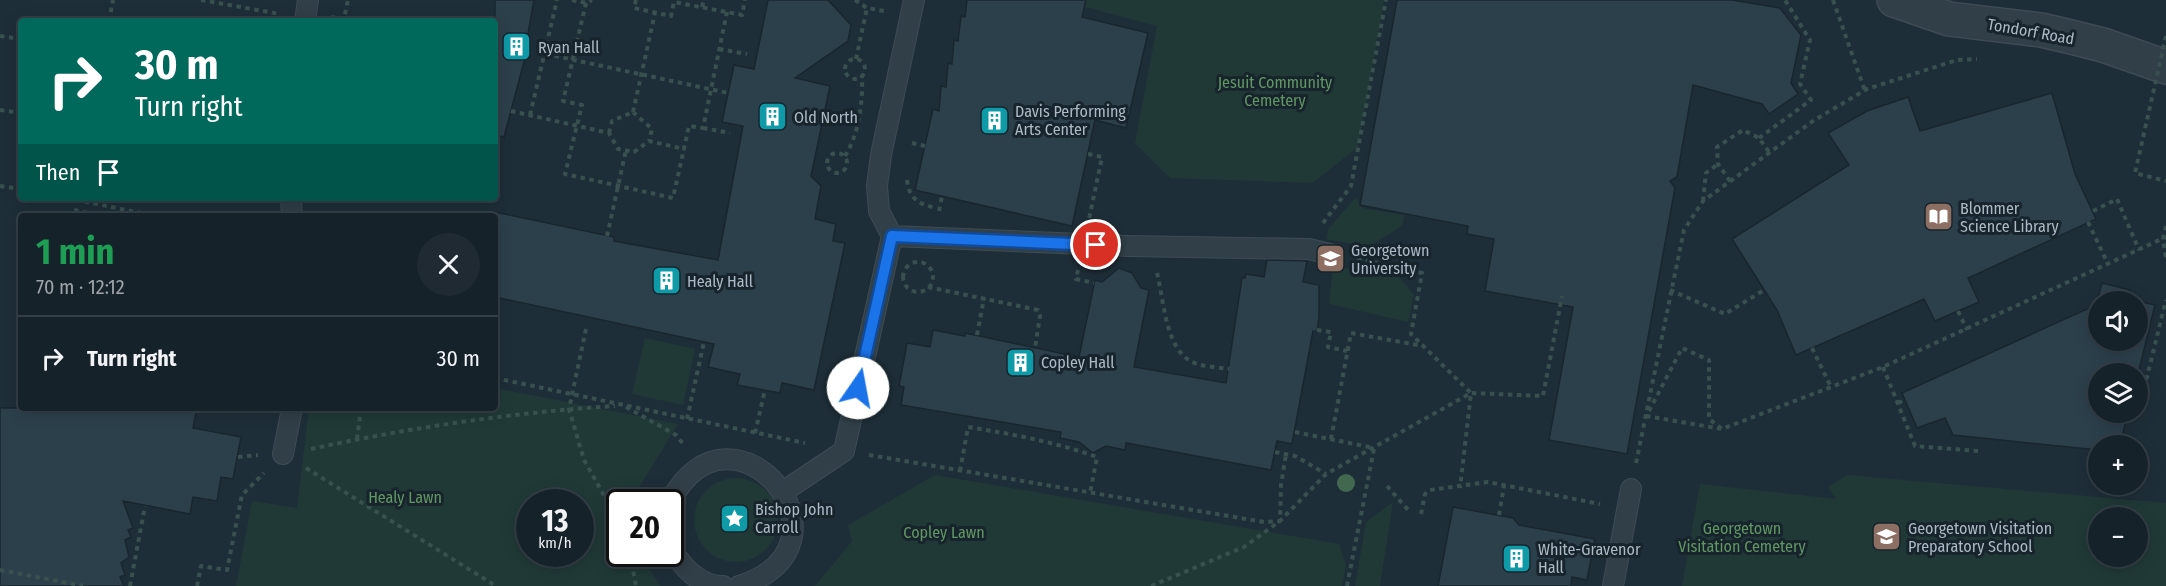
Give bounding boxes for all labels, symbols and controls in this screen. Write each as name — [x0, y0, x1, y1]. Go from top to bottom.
street label: Tondorf Road — [1986, 15, 2076, 48]
building icon: Ryan Hall — [501, 31, 533, 63]
place label: Ryan Hall — [538, 38, 600, 57]
text: 30 m — [135, 40, 219, 90]
icon: right — [36, 42, 114, 120]
park label: Jesuit Community Cemetery — [1218, 73, 1333, 110]
text: Turn right — [135, 91, 243, 123]
building icon: Old North — [757, 101, 789, 133]
place label: Davis Performing Arts Center — [1015, 102, 1126, 139]
building icon: Davis Performing Arts Center — [978, 104, 1010, 136]
place label: Old North — [794, 108, 858, 127]
icon: arrive — [92, 156, 125, 189]
text: Then — [36, 159, 80, 186]
place label: Blommer Science Library — [1960, 199, 2060, 236]
library icon: Blommer Science Library — [1923, 201, 1955, 233]
pin — [1070, 219, 1121, 270]
icon: arrive — [1079, 228, 1112, 261]
text: 1 min — [36, 230, 114, 274]
button: close — [417, 233, 480, 296]
place label: Georgetown University — [1351, 241, 1429, 278]
school or university icon: Georgetown University — [1314, 243, 1346, 275]
building icon: Healy Hall — [650, 265, 682, 297]
place label: Healy Hall — [687, 272, 753, 291]
text: 70 m · 12:12 — [36, 275, 125, 299]
map controls — [2088, 291, 2148, 567]
button: sound — [2088, 291, 2148, 351]
icon: right — [36, 342, 69, 375]
text: Turn right — [87, 345, 176, 372]
text: 30 m — [437, 345, 480, 372]
building icon: Copley Hall — [1004, 346, 1036, 378]
place label: Copley Hall — [1041, 353, 1114, 372]
position arrow — [826, 356, 890, 420]
button: layers — [2088, 363, 2148, 423]
button: + — [2088, 435, 2148, 495]
park label: Healy Lawn — [368, 488, 442, 507]
speed limit sign: 20 — [606, 489, 684, 567]
place label: Bishop John Carroll — [755, 500, 833, 537]
place icon: Bishop John Carroll — [718, 502, 750, 534]
text: 13 — [542, 503, 568, 539]
button: − — [2088, 507, 2148, 567]
park label: Georgetown Visitation Cemetery — [1678, 519, 1807, 556]
place label: Georgetown Visitation Preparatory School — [1908, 519, 2052, 556]
school or university icon: Georgetown Visitation Preparatory School — [1871, 521, 1903, 553]
park label: Copley Lawn — [903, 523, 985, 542]
text: km/h — [538, 534, 572, 552]
place label: White-Gravenor Hall — [1538, 540, 1641, 577]
building icon: White-Gravenor Hall — [1501, 542, 1533, 574]

